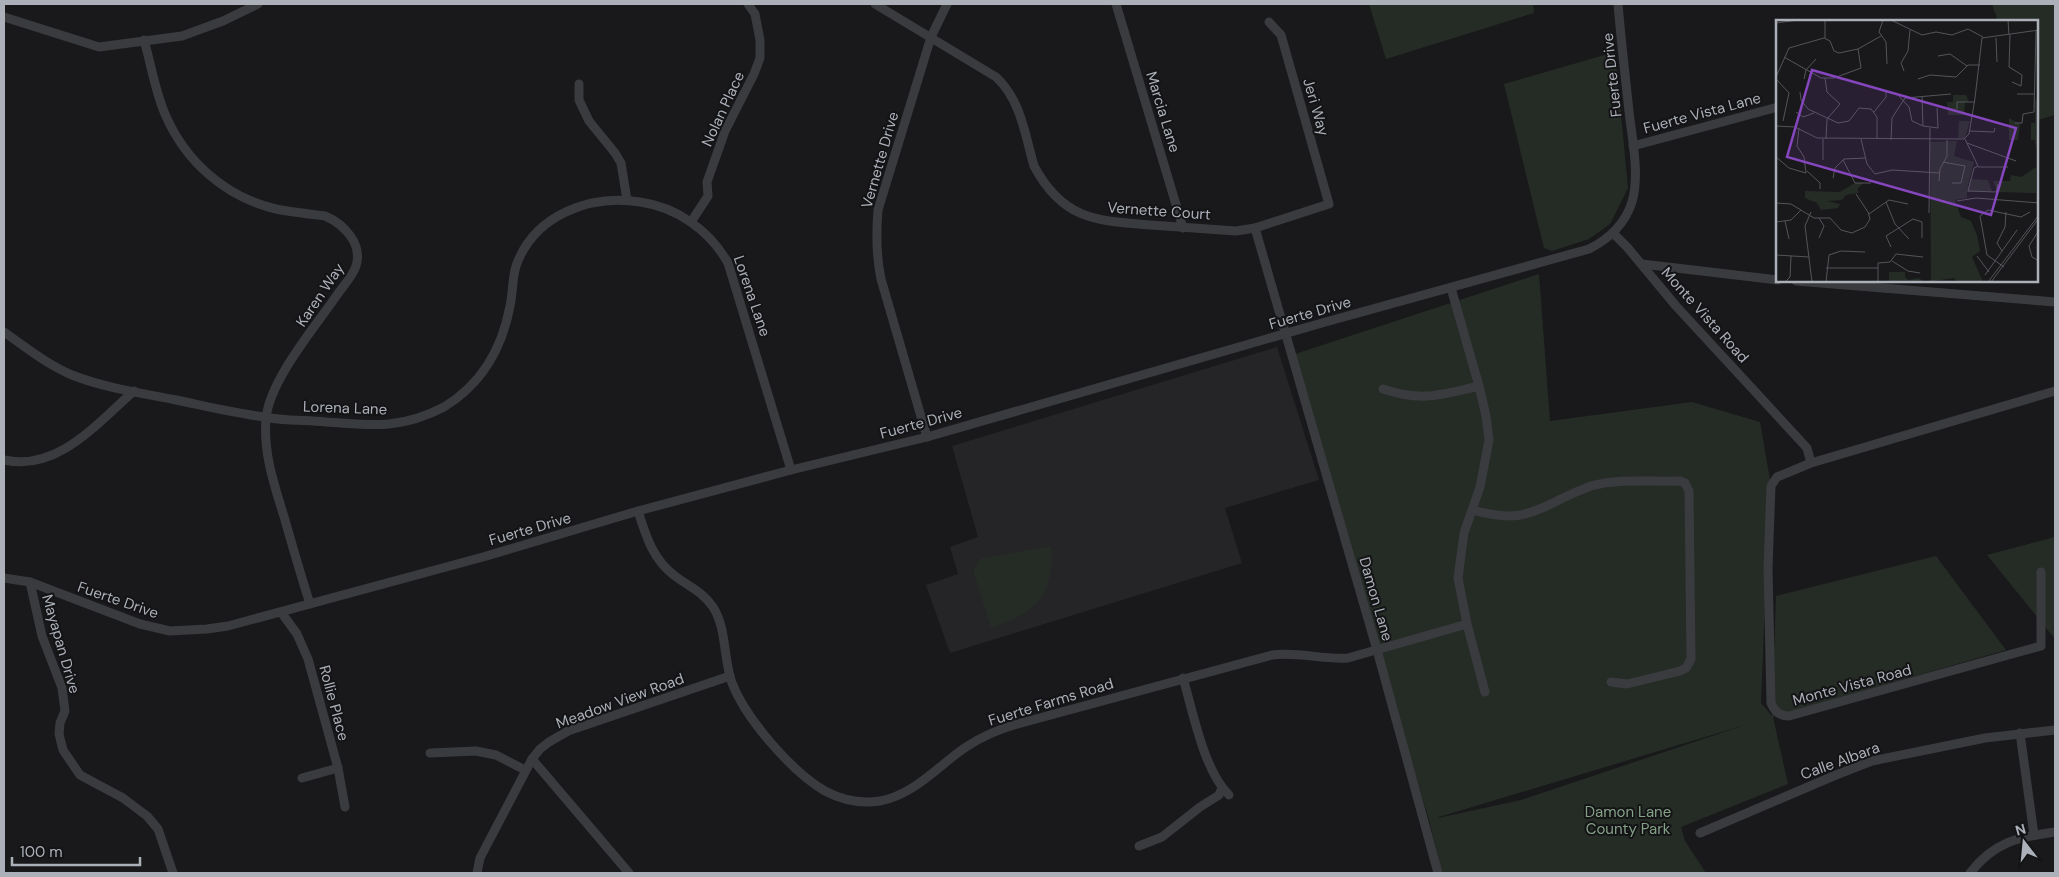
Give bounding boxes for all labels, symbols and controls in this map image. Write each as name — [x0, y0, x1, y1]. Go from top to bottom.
inset map — [1776, 20, 2039, 282]
street label: Fuerte Drive — [1598, 32, 1626, 118]
street label: Nolan Place — [697, 68, 749, 150]
street label: Marcia Lane — [1141, 69, 1185, 155]
street label: Jeri Way — [1298, 76, 1334, 139]
street label: Fuerte Vista Lane — [1641, 88, 1763, 138]
street label: Vernette Drive — [857, 109, 903, 211]
street label: Vernette Court — [1107, 197, 1212, 225]
street label: Lorena Lane — [729, 253, 775, 339]
street label: Karen Way — [291, 259, 349, 331]
street label: Monte Vista Road — [1657, 263, 1753, 367]
street label: Fuerte Drive — [1267, 292, 1353, 334]
street label: Lorena Lane — [303, 397, 387, 419]
street label: Fuerte Drive — [878, 402, 964, 444]
street label: Fuerte Drive — [487, 508, 573, 550]
street label: Damon Lane — [1354, 555, 1398, 643]
street label: Fuerte Drive — [75, 577, 161, 623]
street label: Mayapan Drive — [37, 592, 85, 696]
street label: Monte Vista Road — [1790, 660, 1914, 710]
street label: Rollie Place — [314, 663, 354, 743]
street label: Meadow View Road — [553, 669, 687, 733]
street label: Fuerte Farms Road — [986, 673, 1116, 731]
street label: Calle Albara — [1798, 737, 1882, 785]
park label: Damon Lane County Park — [1585, 802, 1671, 839]
north arrow — [1999, 817, 2049, 867]
text: N — [2013, 819, 2028, 840]
scale bar — [12, 834, 140, 866]
text: 100 m — [20, 842, 63, 862]

